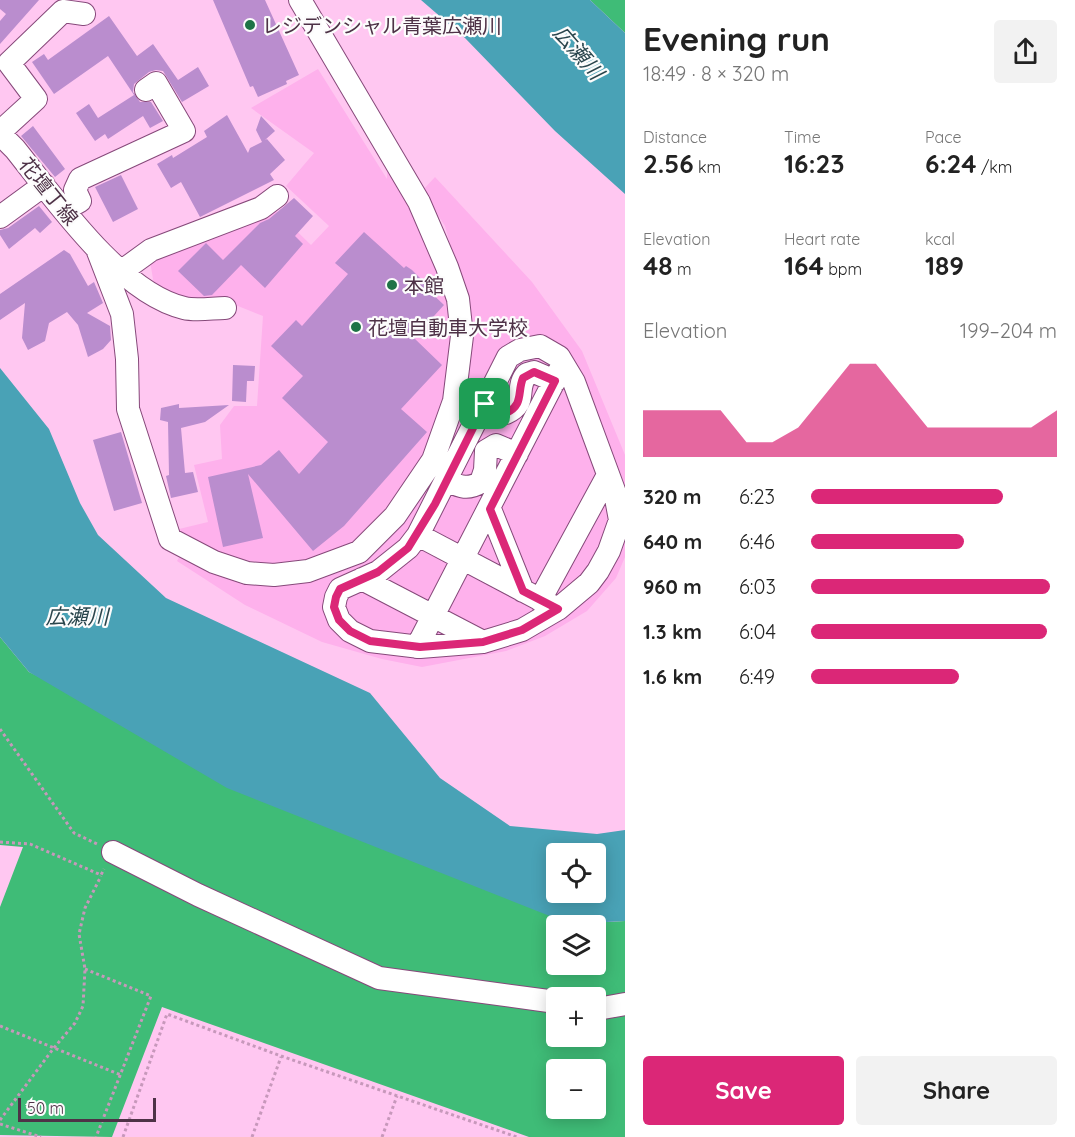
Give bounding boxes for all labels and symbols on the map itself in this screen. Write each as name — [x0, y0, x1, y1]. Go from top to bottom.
place label: レジデンシャル青葉広瀬川 — [262, 13, 502, 38]
marker: レジデンシャル青葉広瀬川 — [243, 18, 257, 32]
water label: 広瀬川 — [549, 20, 611, 86]
street label: 花壇丁線 — [14, 152, 84, 230]
place label: 本館 — [404, 273, 444, 298]
marker: 本館 — [385, 278, 399, 292]
place label: 花壇自動車大学校 — [368, 315, 528, 340]
marker: 花壇自動車大学校 — [349, 320, 363, 334]
pin — [459, 378, 510, 429]
water label: 広瀬川 — [46, 603, 110, 629]
scale bar — [18, 1095, 156, 1122]

